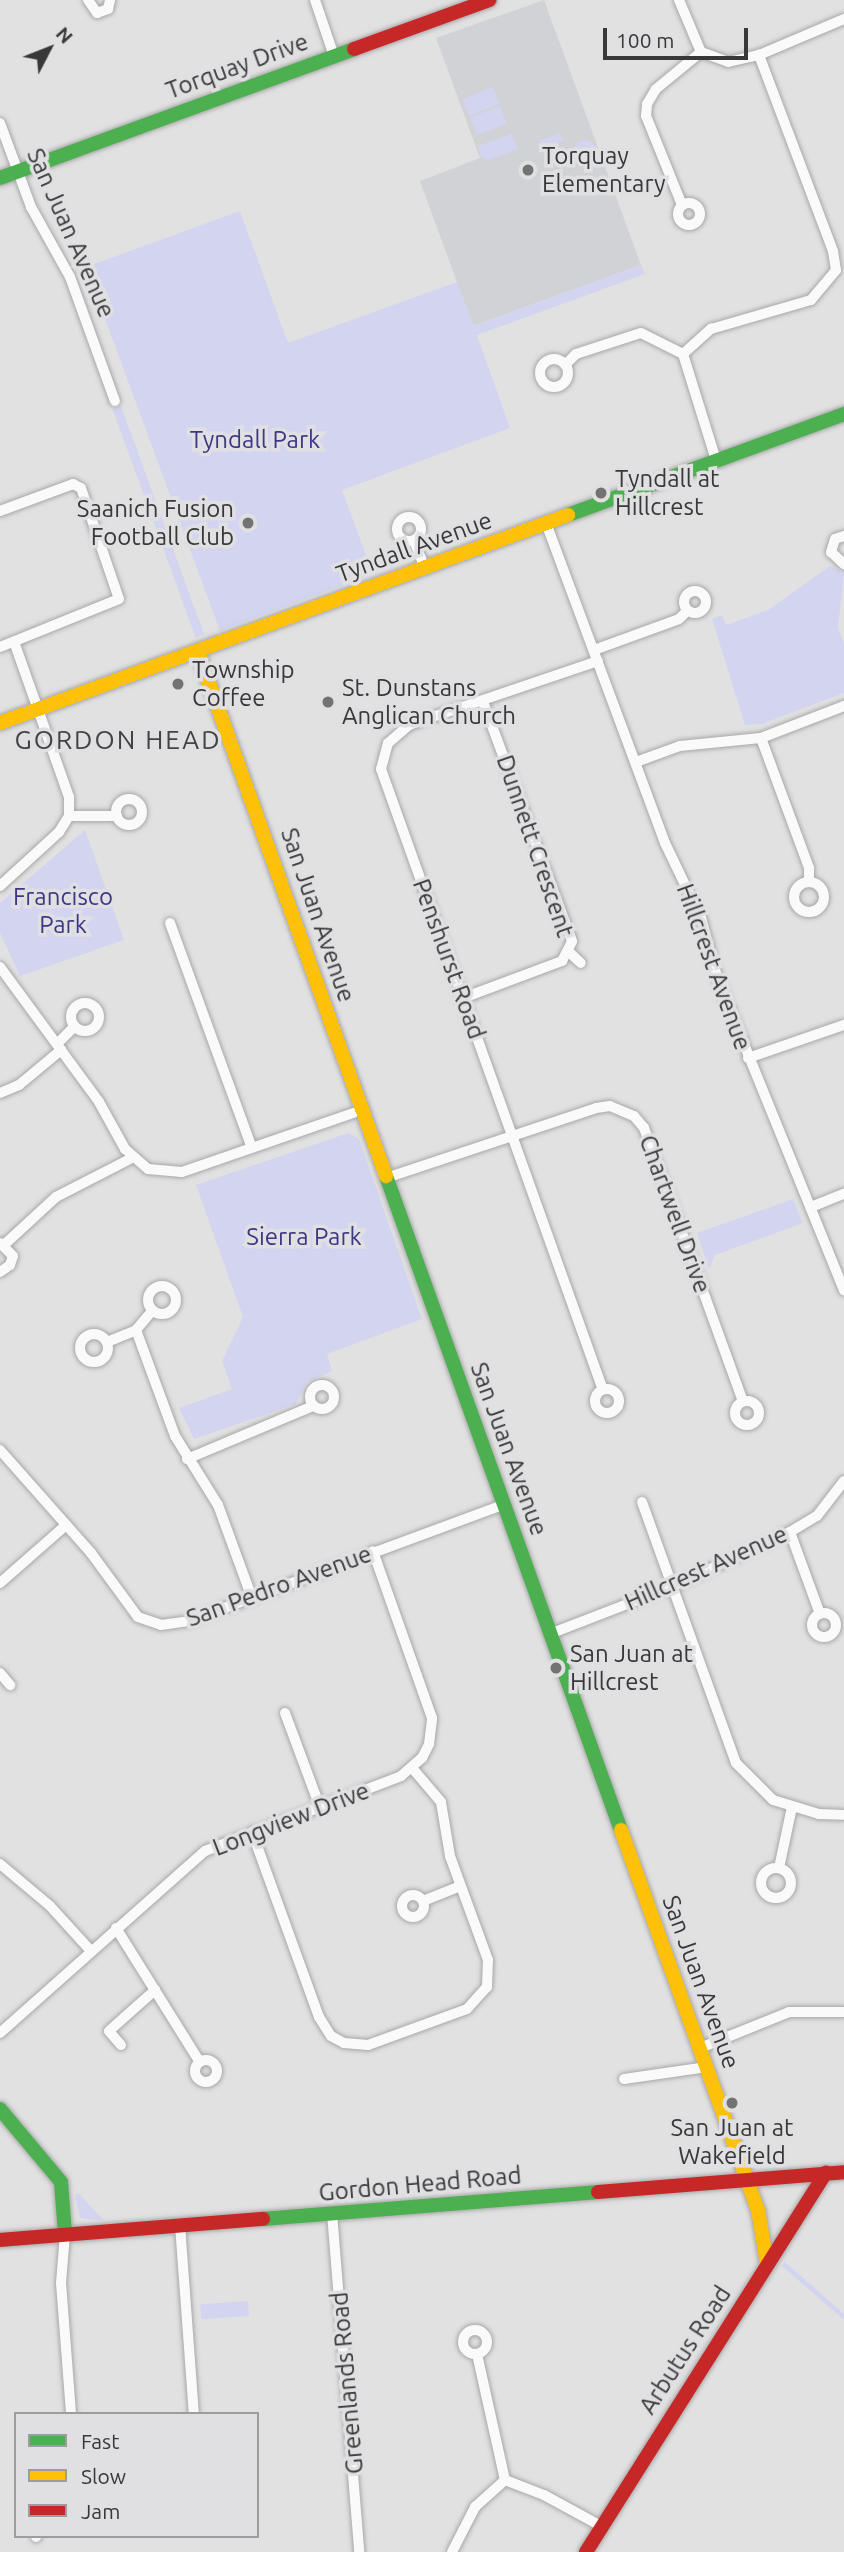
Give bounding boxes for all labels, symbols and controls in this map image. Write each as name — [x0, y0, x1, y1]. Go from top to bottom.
north arrow — [14, 14, 84, 84]
scale bar — [606, 14, 751, 58]
text: N — [52, 22, 78, 48]
street label: Torquay Drive — [162, 27, 312, 105]
text: 100 m — [616, 28, 674, 52]
place label: Torquay Elementary — [542, 142, 666, 198]
street label: San Juan Avenue — [21, 144, 121, 322]
marker: Torquay Elementary — [520, 162, 536, 178]
park label: Tyndall Park — [190, 426, 320, 454]
place label: Tyndall at Hillcrest — [615, 465, 719, 521]
marker: Tyndall at Hillcrest — [593, 485, 609, 501]
place label: Saanich Fusion Football Club — [77, 495, 234, 551]
street label: Tyndall Avenue — [332, 506, 496, 588]
marker: Saanich Fusion Football Club — [240, 515, 256, 531]
place label: Township Coffee — [192, 656, 295, 712]
place label: St. Dunstans Anglican Church — [342, 674, 516, 730]
marker: Township Coffee — [170, 676, 186, 692]
marker: St. Dunstans Anglican Church — [320, 694, 336, 710]
district label: GORDON HEAD — [16, 724, 220, 756]
street label: Dunnett Crescent — [490, 751, 580, 941]
street label: San Juan Avenue — [275, 824, 361, 1006]
street label: Penshurst Road — [407, 875, 491, 1043]
street label: Hillcrest Avenue — [671, 880, 757, 1054]
park label: Francisco Park — [13, 883, 113, 939]
street label: Chartwell Drive — [633, 1131, 717, 1297]
park label: Sierra Park — [246, 1223, 362, 1251]
street label: San Juan Avenue — [464, 1359, 554, 1539]
street label: Hillcrest Avenue — [620, 1519, 792, 1617]
street label: San Pedro Avenue — [183, 1539, 375, 1633]
place label: San Juan at Hillcrest — [570, 1640, 693, 1696]
marker: San Juan at Hillcrest — [548, 1660, 564, 1676]
street label: Longview Drive — [209, 1776, 373, 1862]
street label: San Juan Avenue — [656, 1892, 746, 2072]
marker: San Juan at Wakefield — [724, 2095, 740, 2111]
place label: San Juan at Wakefield — [671, 2114, 793, 2170]
street label: Gordon Head Road — [317, 2161, 523, 2207]
street label: Arbutus Road — [633, 2281, 737, 2419]
street label: Greenlands Road — [325, 2291, 369, 2475]
legend — [14, 2412, 259, 2538]
text: Fast — [81, 2429, 119, 2453]
text: Slow — [81, 2464, 126, 2488]
text: Jam — [81, 2499, 120, 2523]

